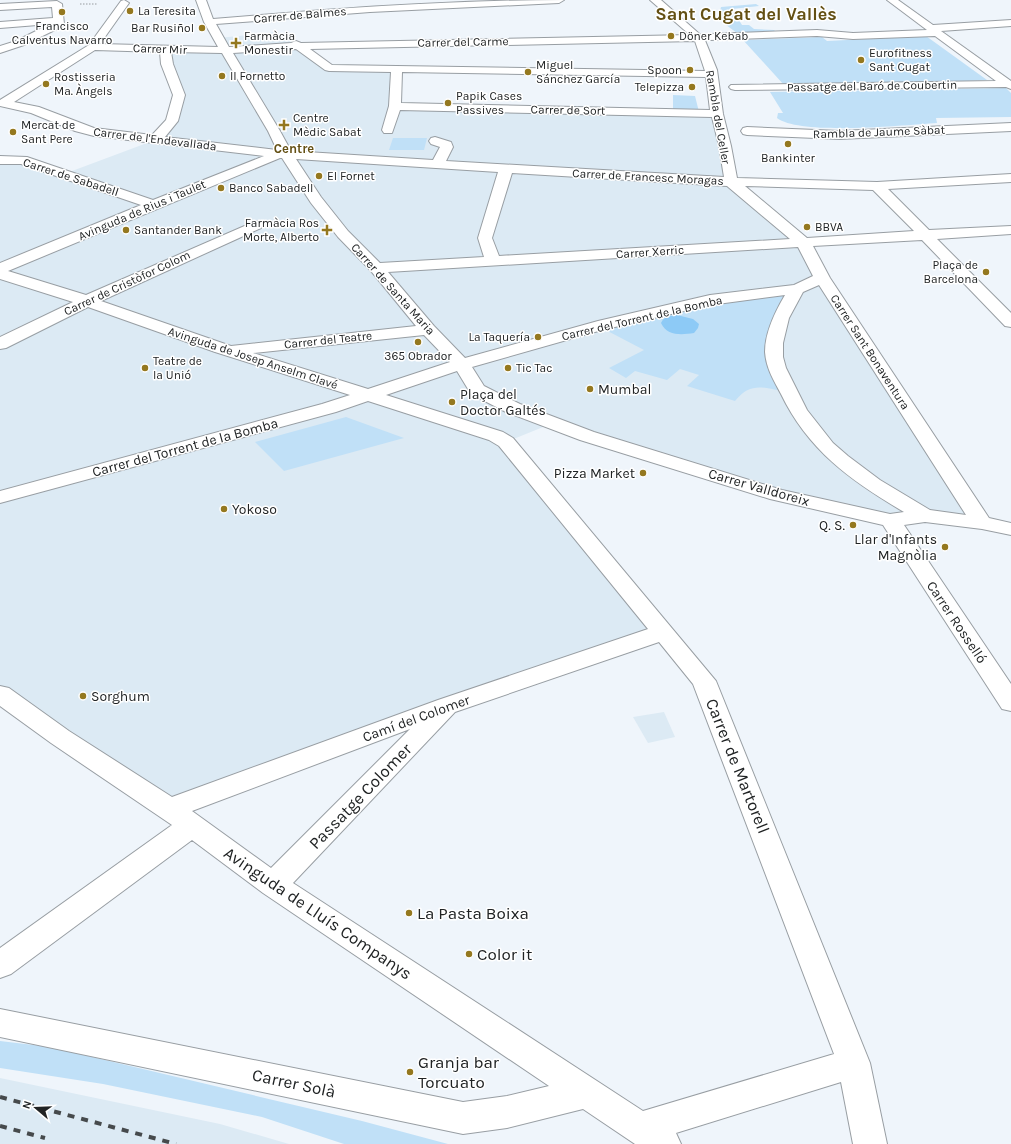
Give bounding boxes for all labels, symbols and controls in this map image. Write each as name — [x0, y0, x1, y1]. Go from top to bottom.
district label: Sant Cugat del Vallès — [655, 3, 837, 25]
place label: La Teresita — [138, 4, 196, 18]
street label: Carrer de Balmes — [253, 4, 347, 26]
marker: La Teresita — [125, 6, 135, 16]
marker: Francisco Calventus Navarro — [57, 7, 67, 17]
place label: Francisco Calventus Navarro — [12, 19, 112, 47]
place label: Bar Rusiñol — [131, 21, 194, 35]
marker: Bar Rusiñol — [197, 23, 207, 33]
place label: Farmàcia Monestir — [244, 29, 295, 57]
place label: Döner Kebab — [679, 29, 748, 43]
marker: Döner Kebab — [666, 31, 676, 41]
street label: Carrer del Carme — [417, 34, 509, 50]
marker: Farmàcia Monestir — [231, 38, 241, 48]
street label: Carrer Mir — [133, 41, 188, 57]
place label: Eurofitness Sant Cugat — [869, 46, 932, 74]
marker: Eurofitness Sant Cugat — [856, 55, 866, 65]
place label: Miguel Sánchez García — [536, 58, 620, 86]
place label: Spoon — [647, 63, 682, 77]
marker: Spoon — [685, 65, 695, 75]
marker: Miguel Sánchez García — [523, 67, 533, 77]
place label: Il Fornetto — [230, 69, 285, 83]
street label: Rambla del Celler — [703, 69, 733, 166]
place label: Rostisseria Ma. Àngels — [54, 70, 116, 98]
marker: Il Fornetto — [217, 71, 227, 81]
street label: Passatge del Baró de Coubertin — [787, 78, 957, 94]
marker: Rostisseria Ma. Àngels — [41, 79, 51, 89]
place label: Telepizza — [635, 80, 684, 94]
marker: Telepizza — [687, 82, 697, 92]
place label: Papik Cases Passives — [456, 89, 522, 117]
marker: Papik Cases Passives — [443, 98, 453, 108]
street label: Carrer de Sort — [530, 102, 606, 118]
place label: Centre Mèdic Sabat — [293, 111, 362, 139]
place label: Mercat de Sant Pere — [21, 118, 75, 146]
marker: Centre Mèdic Sabat — [278, 119, 290, 131]
street label: Rambla de Jaume Sàbat — [813, 123, 946, 141]
street label: Carrer de l'Endevallada — [93, 124, 217, 154]
marker: Mercat de Sant Pere — [8, 127, 18, 137]
marker: Bankinter — [783, 139, 793, 149]
district label: Centre — [274, 141, 314, 156]
place label: Bankinter — [761, 151, 816, 165]
street label: Carrer de Sabadell — [21, 155, 121, 199]
street label: Carrer de Francesc Moragas — [572, 166, 724, 188]
place label: El Fornet — [327, 169, 375, 183]
marker: El Fornet — [314, 171, 324, 181]
street label: Avinguda de Rius i Taulet — [76, 177, 208, 243]
place label: Banco Sabadell — [229, 181, 313, 195]
marker: Banco Sabadell — [216, 183, 226, 193]
place label: Farmàcia Ros Morte, Alberto — [243, 216, 319, 244]
place label: BBVA — [815, 220, 843, 234]
marker: BBVA — [802, 222, 812, 232]
place label: Santander Bank — [134, 223, 222, 237]
marker: Santander Bank — [121, 225, 131, 235]
marker: Farmàcia Ros Morte, Alberto — [322, 225, 332, 235]
street label: Carrer de Santa Maria — [348, 240, 438, 338]
street label: Carrer Xerric — [615, 243, 685, 261]
street label: Carrer de Cristòfor Colom — [62, 248, 192, 318]
place label: Plaça de Barcelona — [923, 258, 978, 286]
marker: Plaça de Barcelona — [981, 267, 991, 277]
street label: Carrer Sant Bonaventura — [828, 292, 912, 412]
street label: Carrer del Torrent de la Bomba — [560, 293, 724, 343]
street label: Avinguda de Josep Anselm Clavé — [166, 324, 340, 392]
street label: Carrer del Teatre — [283, 328, 373, 352]
place label: La Taquería — [468, 330, 530, 344]
marker: La Taquería — [533, 332, 543, 342]
marker: 365 Obrador — [413, 337, 423, 347]
place label: 365 Obrador — [384, 349, 452, 363]
place label: Teatre de la Unió — [153, 354, 202, 382]
place label: Tic Tac — [516, 361, 552, 375]
marker: Teatre de la Unió — [140, 363, 150, 373]
marker: Tic Tac — [503, 363, 513, 373]
place label: Mumbal — [598, 381, 651, 398]
marker: Mumbal — [585, 384, 595, 394]
place label: Plaça del Doctor Galtés — [460, 386, 546, 419]
marker: Plaça del Doctor Galtés — [447, 397, 457, 407]
street label: Carrer del Torrent de la Bomba — [90, 414, 280, 481]
place label: Pizza Market — [554, 465, 635, 482]
street label: Carrer Valldoreix — [706, 465, 811, 510]
marker: Pizza Market — [638, 468, 648, 478]
place label: Yokoso — [232, 501, 277, 518]
marker: Yokoso — [219, 504, 229, 514]
place label: Q. S. — [819, 517, 845, 534]
marker: Q. S. — [848, 520, 858, 530]
place label: Llar d'Infants Magnòlia — [854, 531, 937, 564]
marker: Llar d'Infants Magnòlia — [940, 542, 950, 552]
street label: Carrer Rosselló — [923, 578, 990, 667]
place label: Sorghum — [91, 688, 150, 705]
marker: Sorghum — [78, 691, 88, 701]
street label: Camí del Colomer — [360, 691, 473, 746]
street label: Carrer de Martorell — [702, 696, 774, 836]
street label: Passatge Colomer — [304, 738, 416, 853]
street label: Avinguda de Lluís Companys — [220, 842, 416, 984]
place label: La Pasta Boixa — [417, 903, 529, 923]
marker: La Pasta Boixa — [404, 908, 414, 918]
place label: Color it — [477, 944, 532, 964]
marker: Color it — [464, 949, 474, 959]
place label: Granja bar Torcuato — [418, 1052, 500, 1092]
street label: Carrer Solà — [251, 1064, 337, 1102]
marker: Granja bar Torcuato — [405, 1067, 415, 1077]
north arrow — [16, 1088, 56, 1128]
text: N — [20, 1099, 34, 1111]

